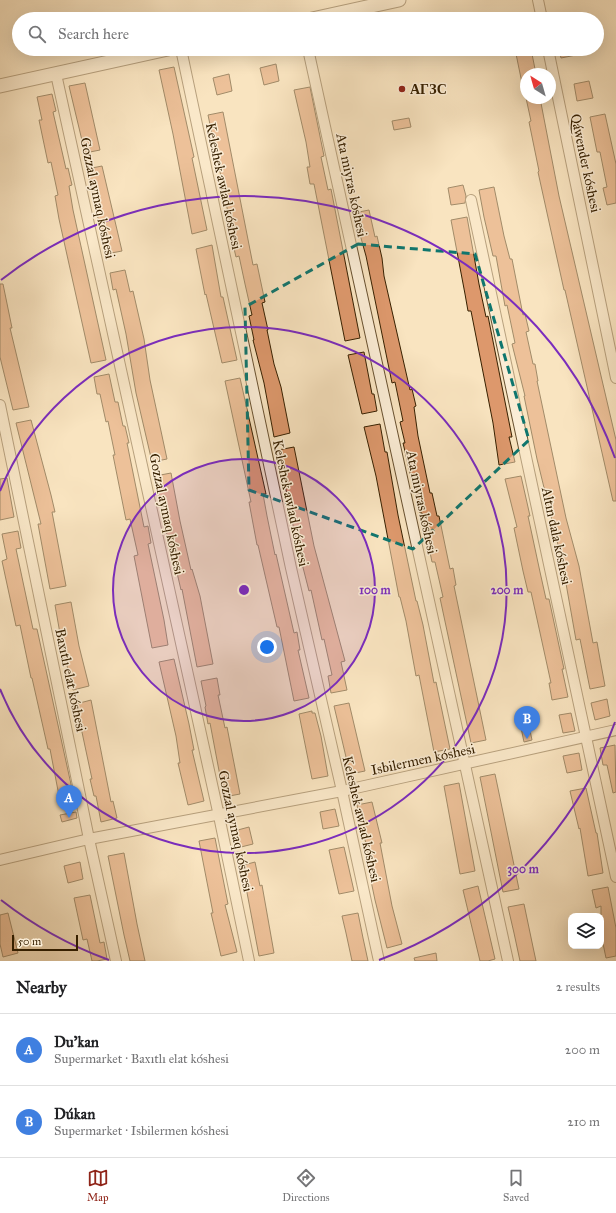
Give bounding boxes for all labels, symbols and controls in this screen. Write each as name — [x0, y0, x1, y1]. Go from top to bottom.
search box — [12, 12, 604, 56]
icon: search — [26, 23, 48, 45]
text: Search here — [58, 25, 129, 43]
north arrow — [520, 68, 556, 104]
place label: АГЗС — [410, 81, 447, 98]
marker: АГЗС — [397, 84, 407, 94]
street label: Qáwender kóshesi — [567, 112, 604, 214]
street label: Keleshek awlad kóshesi — [202, 121, 245, 251]
street label: Ata miyras kóshesi — [332, 131, 371, 239]
street label: Gozzal aymaq kóshesi — [75, 136, 119, 261]
street label: Keleshek awlad kóshesi — [269, 438, 312, 568]
street label: Ata miyras kóshesi — [402, 448, 441, 556]
street label: Gozzal aymaq kóshesi — [144, 452, 188, 577]
street label: Altın dala kóshesi — [538, 485, 575, 587]
centre of rings — [237, 583, 251, 597]
text: 100 m — [359, 583, 392, 597]
text: 200 m — [491, 583, 524, 597]
street label: Baxıtlı elat kóshesi — [51, 627, 90, 734]
your location — [257, 637, 277, 657]
pin: B — [514, 706, 540, 739]
street label: Isbilermen kóshesi — [370, 740, 477, 779]
street label: Keleshek awlad kóshesi — [339, 754, 384, 884]
street label: Gozzal aymaq kóshesi — [213, 769, 257, 894]
pin: A — [56, 785, 82, 818]
text: 300 m — [507, 862, 540, 877]
map controls — [568, 913, 604, 949]
button: layers — [568, 913, 604, 949]
scale bar — [12, 933, 78, 952]
text: 50 m — [18, 935, 41, 948]
text: Nearby — [16, 977, 67, 998]
text: 2 results — [556, 979, 600, 995]
text: Du'kan — [54, 1033, 99, 1051]
text: A — [25, 1042, 33, 1058]
text: 200 m — [565, 1042, 600, 1058]
text: Supermarket · Baxıtlı elat kóshesi — [54, 1051, 229, 1067]
text: Dúkan — [54, 1105, 95, 1123]
text: B — [25, 1114, 33, 1130]
text: 210 m — [567, 1114, 600, 1130]
text: Supermarket · Isbilermen kóshesi — [54, 1123, 229, 1139]
tab: Map — [87, 1167, 109, 1204]
tab: Directions — [282, 1167, 330, 1204]
tab: Saved — [503, 1167, 529, 1204]

